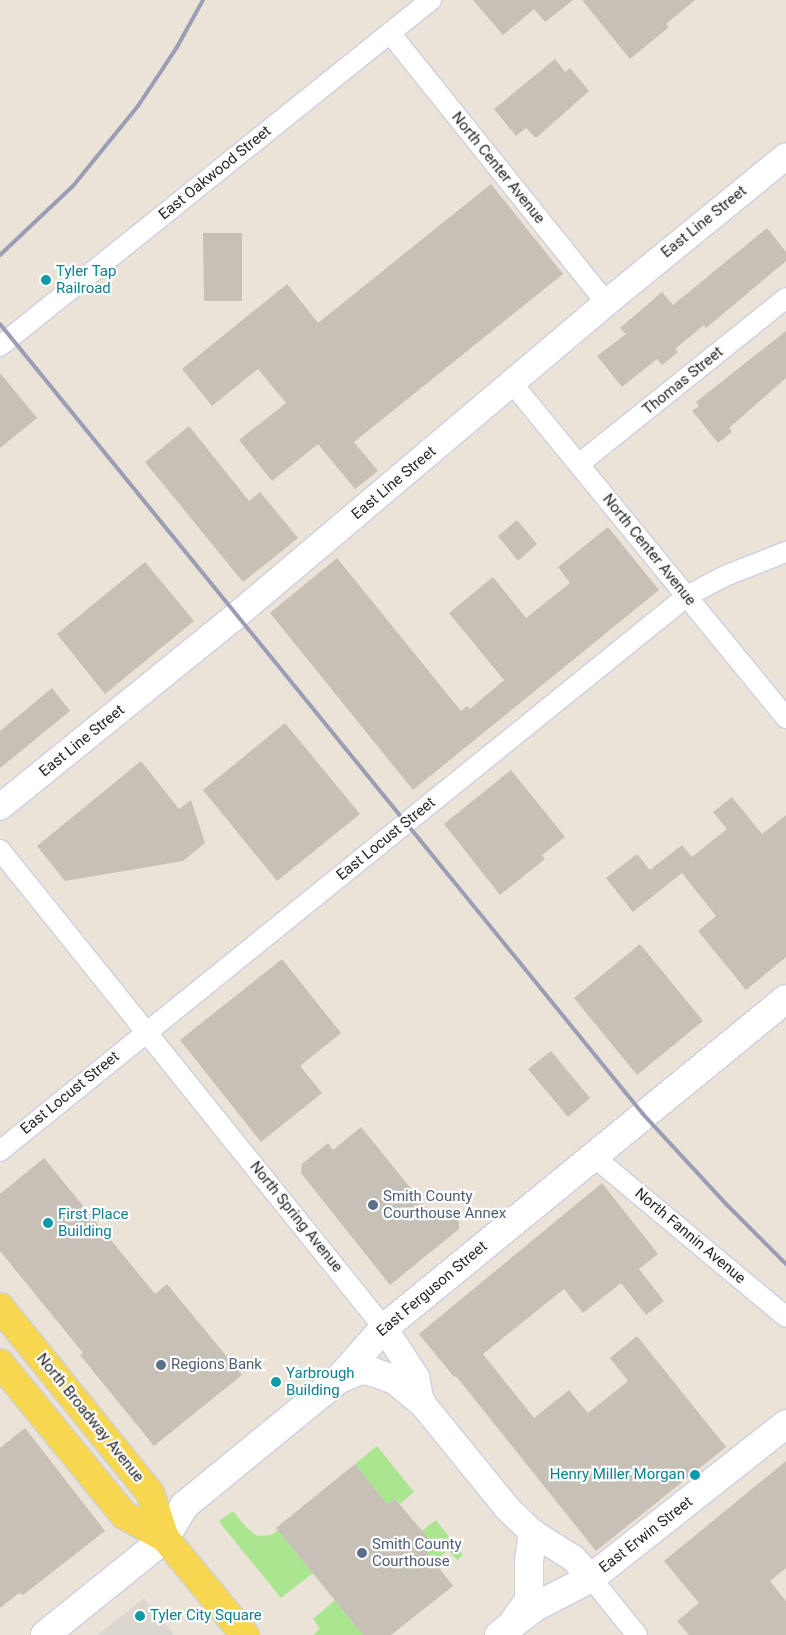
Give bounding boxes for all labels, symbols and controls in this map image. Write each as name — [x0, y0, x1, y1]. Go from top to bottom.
street label: North Center Avenue — [447, 109, 549, 227]
street label: East Oakwood Street — [155, 122, 275, 224]
street label: East Line Street — [658, 182, 750, 262]
place label: Tyler Tap Railroad — [56, 262, 117, 297]
marker: Tyler Tap Railroad — [40, 274, 52, 286]
street label: Thomas Street — [639, 343, 727, 419]
street label: East Line Street — [348, 443, 440, 523]
street label: North Center Avenue — [598, 491, 700, 609]
street label: East Line Street — [36, 701, 128, 781]
street label: East Locust Street — [333, 794, 439, 884]
street label: East Locust Street — [17, 1048, 123, 1138]
street label: North Spring Avenue — [246, 1158, 346, 1276]
street label: North Fannin Avenue — [631, 1184, 749, 1288]
place label: Smith County Courthouse Annex — [383, 1187, 506, 1222]
marker: Smith County Courthouse Annex — [367, 1199, 379, 1211]
place label: First Place Building — [58, 1205, 128, 1240]
marker: First Place Building — [42, 1217, 54, 1229]
street label: East Ferguson Street — [373, 1238, 491, 1340]
street label: North Broadway Avenue — [33, 1350, 147, 1486]
place label: Regions Bank — [171, 1356, 262, 1374]
marker: Regions Bank — [155, 1359, 167, 1371]
place label: Yarbrough Building — [286, 1364, 355, 1399]
marker: Yarbrough Building — [270, 1376, 282, 1388]
place label: Henry Miller Morgan — [550, 1466, 685, 1484]
marker: Henry Miller Morgan — [689, 1469, 701, 1481]
street label: East Erwin Street — [596, 1493, 696, 1577]
place label: Smith County Courthouse — [372, 1535, 461, 1570]
marker: Smith County Courthouse — [356, 1547, 368, 1559]
place label: Tyler City Square — [150, 1607, 262, 1625]
marker: Tyler City Square — [134, 1610, 146, 1622]

